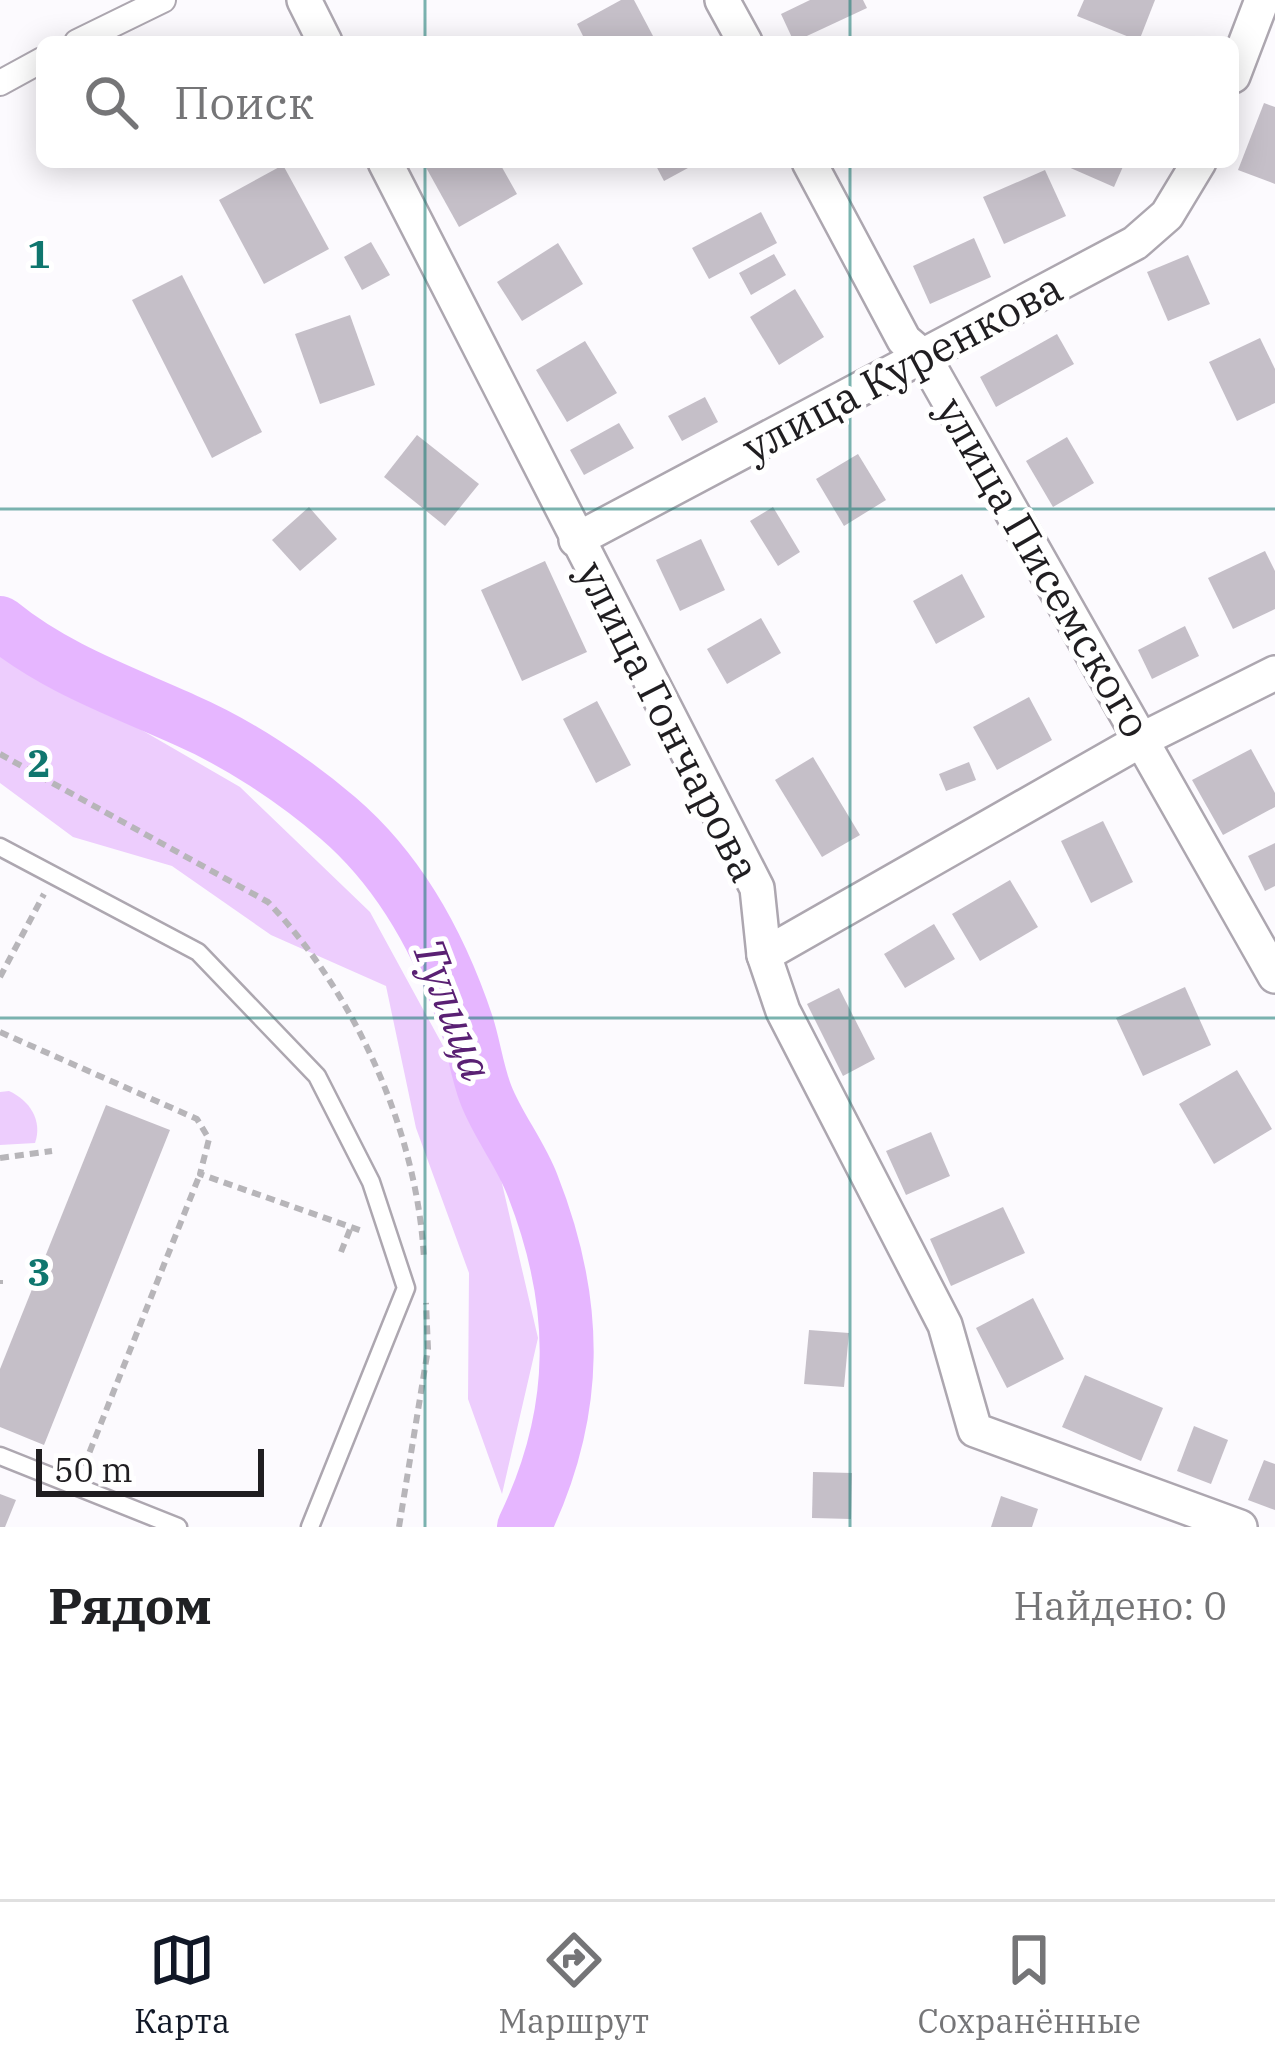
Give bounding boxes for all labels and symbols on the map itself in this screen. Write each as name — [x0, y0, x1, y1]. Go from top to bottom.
text: 1 — [27, 228, 51, 279]
street label: улица Куренкова — [733, 259, 1071, 475]
street label: улица Писемского — [924, 387, 1164, 747]
street label: улица Гончарова — [564, 551, 774, 891]
text: 2 — [27, 737, 51, 788]
water label: Тулица — [401, 930, 508, 1089]
text: 3 — [27, 1246, 51, 1297]
scale bar — [36, 1443, 264, 1496]

